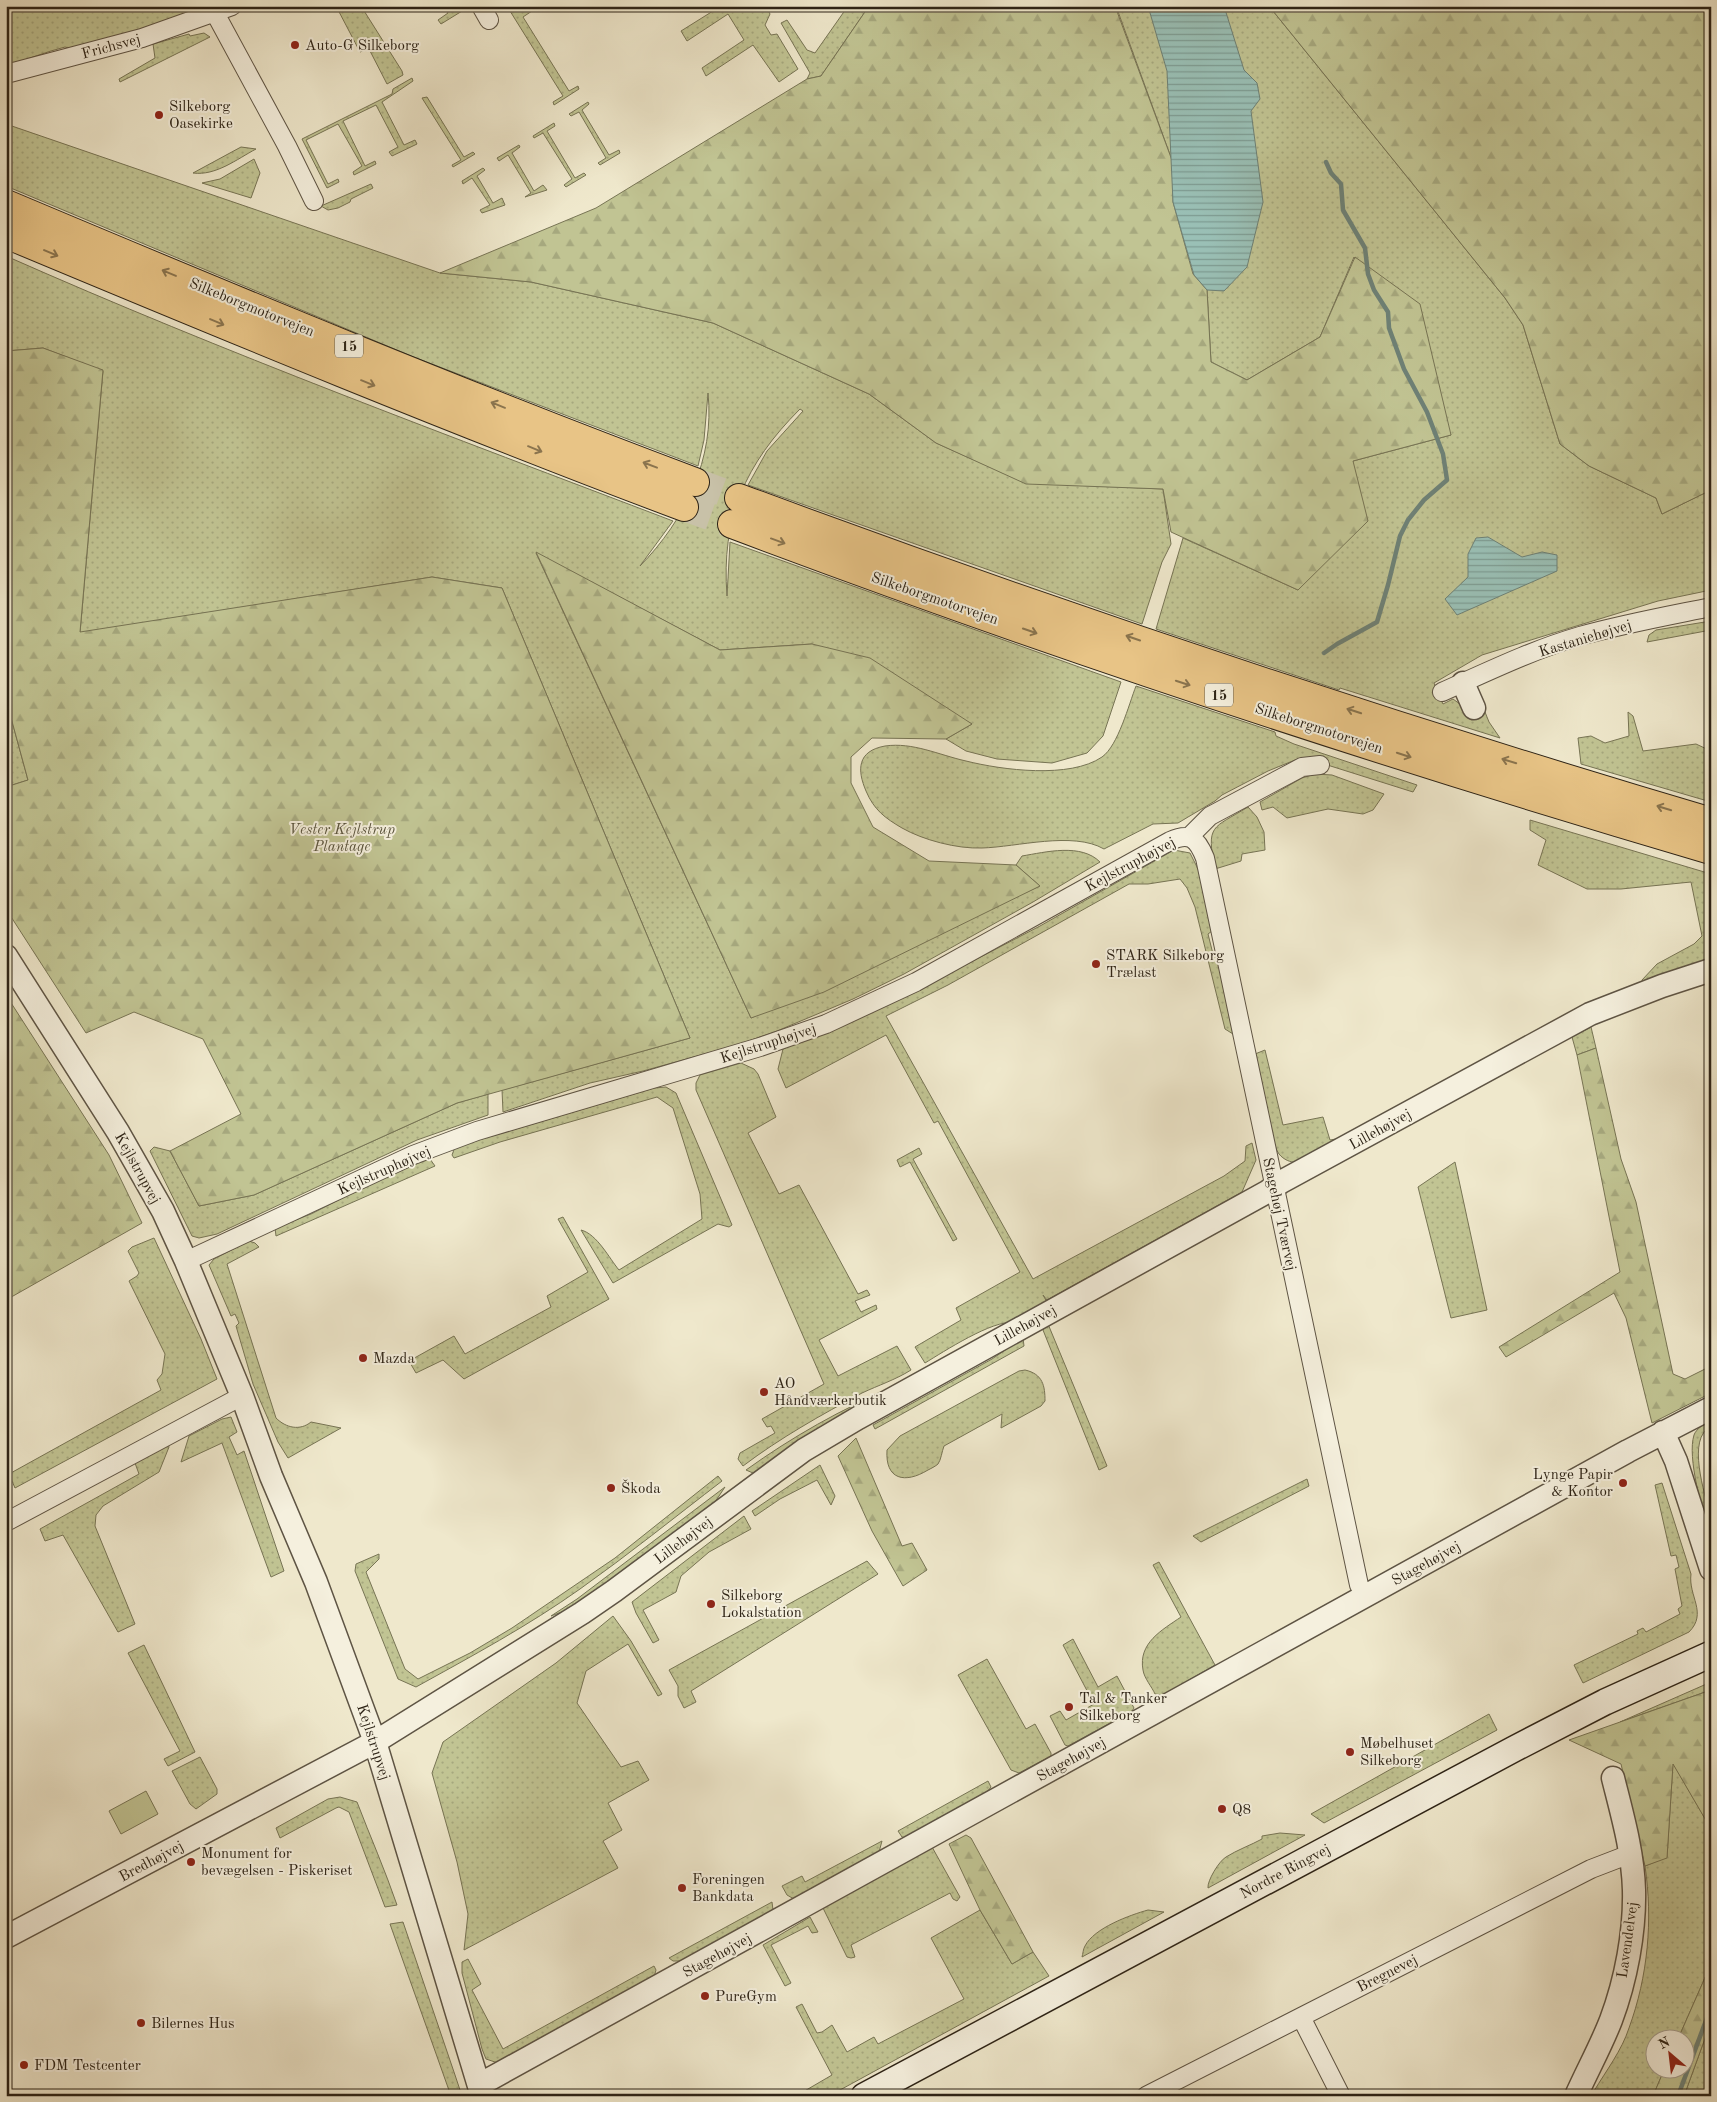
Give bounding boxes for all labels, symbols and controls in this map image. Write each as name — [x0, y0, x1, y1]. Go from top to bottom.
street label: Frichsvej — [80, 32, 143, 63]
marker: Auto-G Silkeborg — [289, 39, 301, 51]
place label: Auto-G Silkeborg — [305, 39, 419, 54]
place label: Silkeborg Oasekirke — [169, 100, 233, 132]
marker: Silkeborg Oasekirke — [153, 109, 165, 121]
one-way arrow — [43, 248, 58, 258]
one-way arrow — [162, 267, 177, 277]
street label: Silkeborgmotorvejen — [187, 276, 316, 340]
one-way arrow — [209, 318, 224, 328]
road number: 15 — [335, 334, 363, 358]
one-way arrow — [360, 379, 375, 388]
one-way arrow — [491, 400, 506, 410]
one-way arrow — [527, 445, 542, 455]
one-way arrow — [642, 459, 657, 468]
one-way arrow — [769, 537, 785, 546]
street label: Silkeborgmotorvejen — [869, 571, 1000, 628]
street label: Kastaniehøjvej — [1537, 618, 1634, 661]
one-way arrow — [1021, 627, 1037, 636]
one-way arrow — [1126, 633, 1141, 642]
one-way arrow — [1175, 679, 1191, 689]
road number: 15 — [1205, 684, 1233, 706]
street label: Silkeborgmotorvejen — [1253, 702, 1384, 757]
one-way arrow — [1347, 706, 1362, 715]
one-way arrow — [1396, 751, 1412, 761]
one-way arrow — [1501, 755, 1517, 765]
one-way arrow — [1656, 803, 1672, 813]
park label: Vester Kejlstrup Plantage — [289, 823, 395, 855]
street label: Kejlstruphøjvej — [1083, 835, 1178, 895]
place label: STARK Silkeborg Trælast — [1106, 949, 1224, 981]
marker: STARK Silkeborg Trælast — [1090, 958, 1102, 970]
street label: Kejlstruphøjvej — [719, 1022, 818, 1067]
street label: Lillehøjvej — [1347, 1107, 1414, 1153]
street label: Kejlstrupvej — [111, 1131, 162, 1207]
street label: Kejlstruphøjvej — [336, 1144, 433, 1199]
street label: Stagehøj Tværvej — [1259, 1156, 1298, 1272]
street label: Lillehøjvej — [992, 1303, 1059, 1349]
marker: Mazda — [357, 1352, 369, 1364]
place label: Mazda — [373, 1352, 415, 1367]
place label: AO Håndværkerbutik — [774, 1377, 887, 1409]
marker: AO Håndværkerbutik — [758, 1386, 770, 1398]
place label: Lynge Papir & Kontor — [1533, 1468, 1613, 1500]
marker: Lynge Papir & Kontor — [1617, 1477, 1629, 1489]
place label: Škoda — [621, 1479, 661, 1497]
marker: Škoda — [605, 1482, 617, 1494]
street label: Lillehøjvej — [652, 1515, 716, 1568]
street label: Stagehøjvej — [1390, 1539, 1464, 1589]
place label: Silkeborg Lokalstation — [721, 1589, 802, 1621]
marker: Silkeborg Lokalstation — [705, 1598, 717, 1610]
place label: Tal & Tanker Silkeborg — [1079, 1692, 1167, 1724]
marker: Tal & Tanker Silkeborg — [1063, 1701, 1075, 1713]
street label: Kejlstrupvej — [353, 1703, 392, 1782]
street label: Stagehøjvej — [1035, 1735, 1109, 1785]
place label: Møbelhuset Silkeborg — [1360, 1737, 1433, 1769]
marker: Møbelhuset Silkeborg — [1344, 1746, 1356, 1758]
marker: Q8 — [1216, 1803, 1228, 1815]
place label: Q8 — [1232, 1803, 1251, 1818]
street label: Bredhøjvej — [117, 1839, 186, 1886]
street label: Nordre Ringvej — [1238, 1842, 1333, 1902]
place label: Monument for bevægelsen - Piskeriset — [201, 1847, 352, 1879]
marker: Monument for bevægelsen - Piskeriset — [185, 1856, 197, 1868]
place label: Foreningen Bankdata — [692, 1873, 765, 1905]
marker: Foreningen Bankdata — [676, 1882, 688, 1894]
street label: Lavendelvej — [1616, 1901, 1641, 1979]
street label: Stagehøjvej — [681, 1931, 755, 1981]
street label: Bregnevej — [1355, 1953, 1420, 1996]
marker: PureGym — [699, 1990, 711, 2002]
place label: PureGym — [715, 1990, 777, 2005]
marker: Bilernes Hus — [135, 2017, 147, 2029]
place label: Bilernes Hus — [151, 2017, 235, 2032]
north arrow — [1644, 2030, 1694, 2080]
text: N — [1656, 2035, 1673, 2052]
marker: FDM Testcenter — [18, 2059, 30, 2071]
place label: FDM Testcenter — [34, 2059, 141, 2074]

